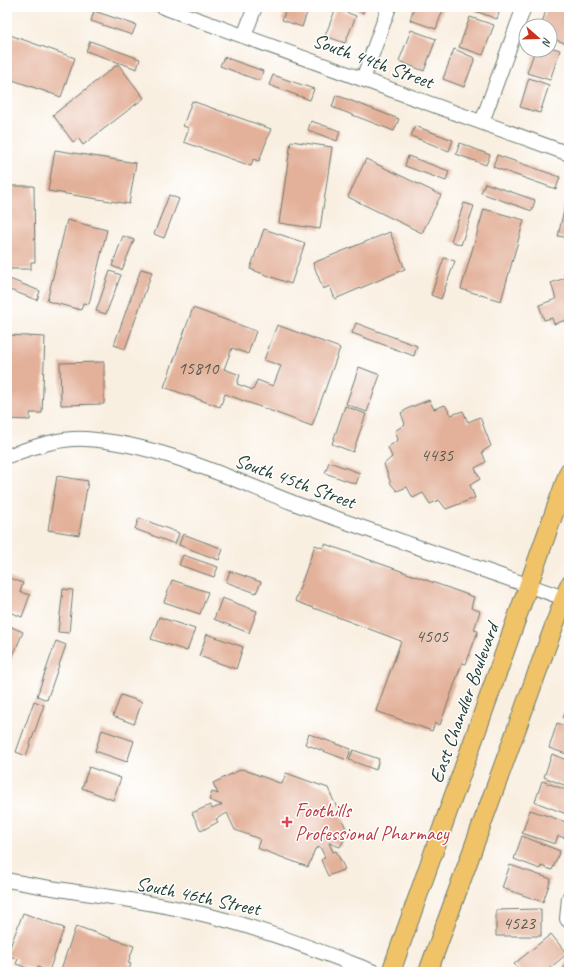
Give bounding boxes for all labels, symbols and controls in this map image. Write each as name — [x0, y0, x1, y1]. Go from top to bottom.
north arrow — [518, 18, 558, 58]
street label: South 44th Street — [309, 28, 439, 95]
text: N — [539, 36, 555, 49]
house number: 15810 — [178, 357, 220, 379]
house number: 4435 — [421, 444, 454, 466]
street label: South 45th Street — [231, 448, 361, 515]
street label: East Chandler Boulevard — [424, 617, 506, 786]
house number: 4505 — [416, 625, 449, 647]
place label: Foothills Professional Pharmacy — [295, 798, 450, 846]
marker: Foothills Professional Pharmacy — [282, 817, 292, 827]
street label: South 46th Street — [134, 871, 265, 922]
house number: 4523 — [503, 912, 537, 934]

